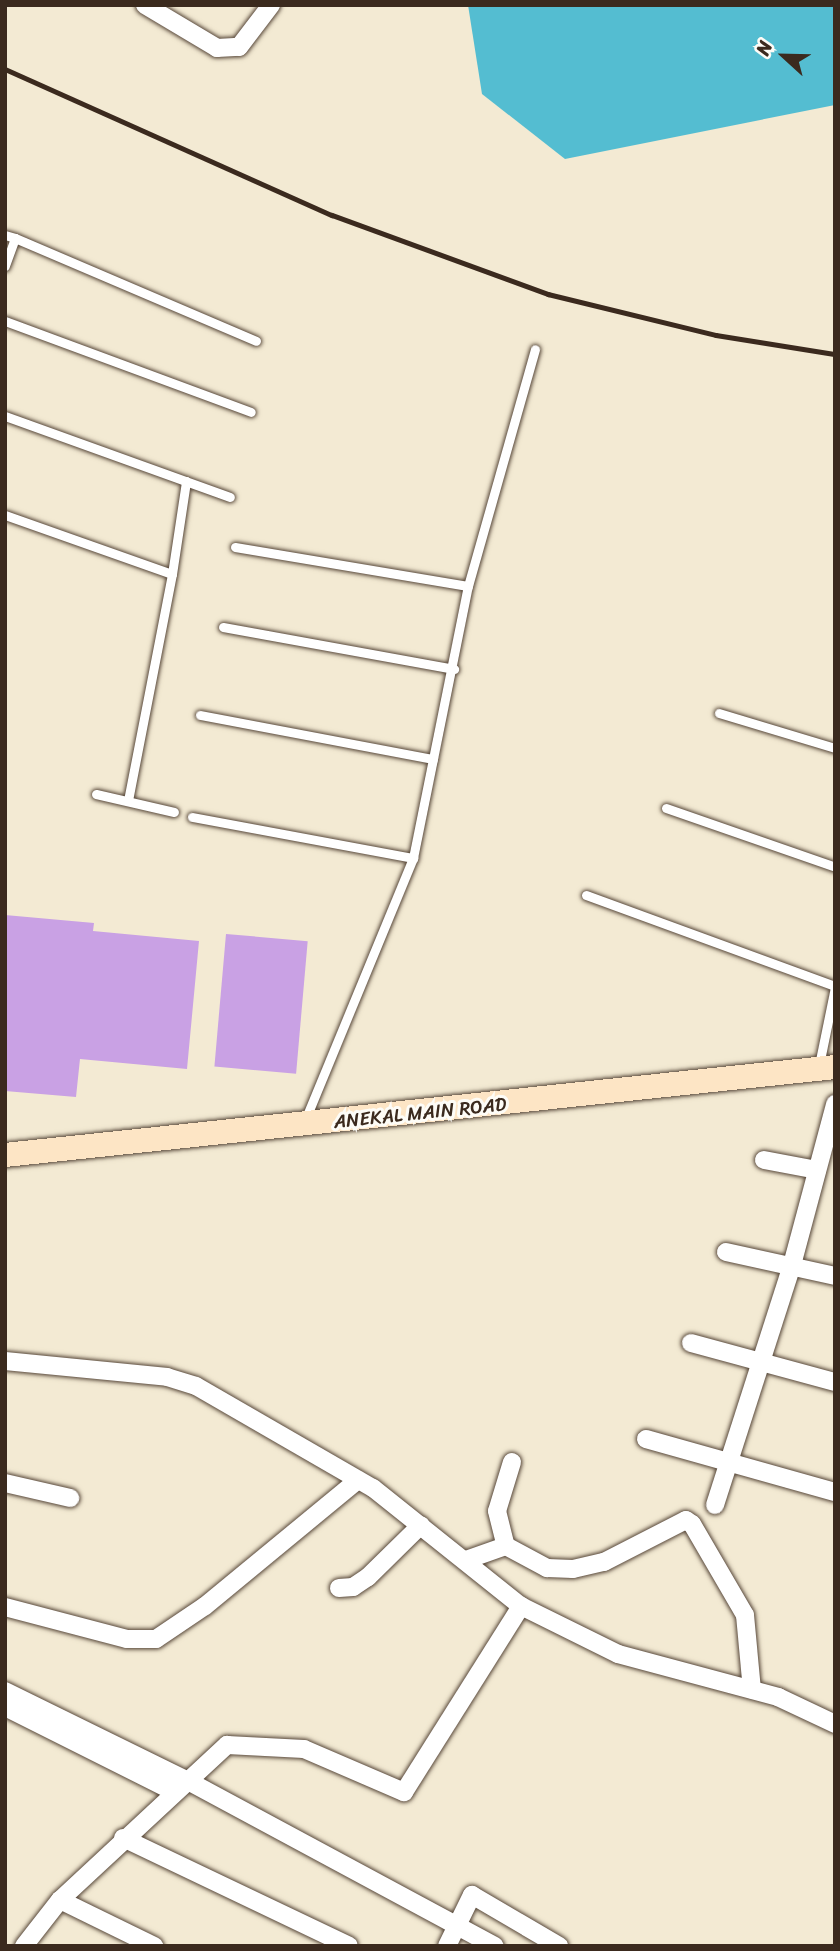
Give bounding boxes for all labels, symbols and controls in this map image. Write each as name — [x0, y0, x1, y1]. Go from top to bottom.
north arrow — [749, 21, 819, 91]
text: N — [746, 36, 782, 60]
street label: ANEKAL MAIN ROAD — [333, 1093, 507, 1133]

